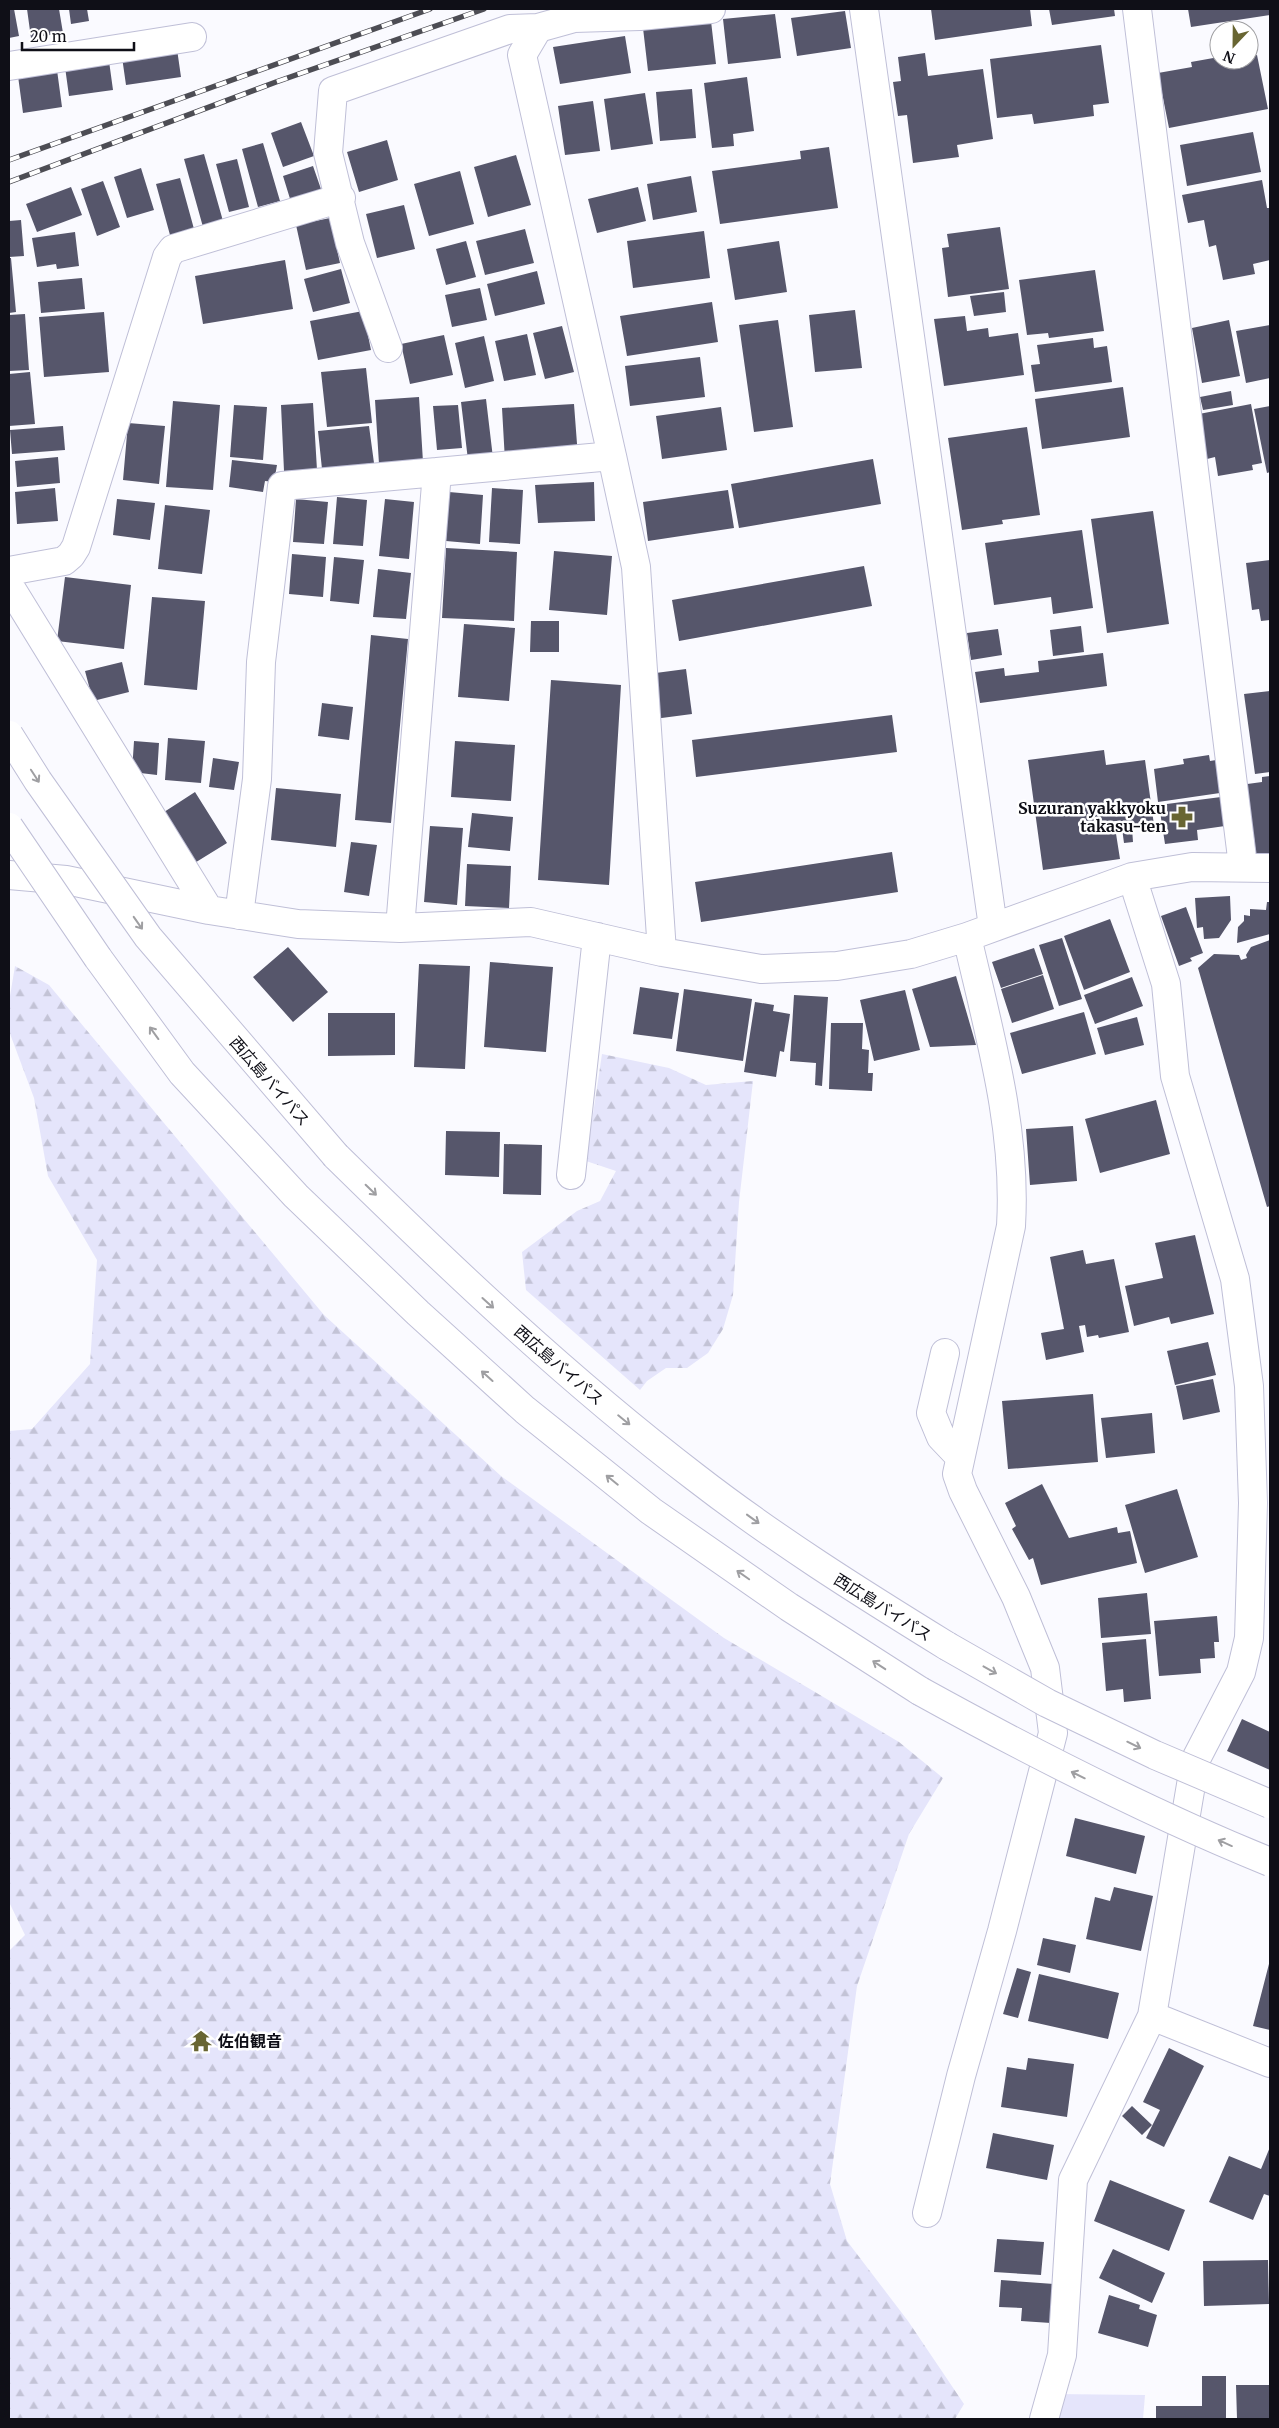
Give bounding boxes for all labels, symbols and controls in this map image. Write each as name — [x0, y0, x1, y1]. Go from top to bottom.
scale bar — [22, 20, 135, 52]
north arrow — [1209, 20, 1259, 70]
text: 20 m — [30, 27, 67, 46]
text: N — [1221, 47, 1238, 67]
one-way arrow — [30, 768, 40, 782]
place label: Suzuran yakkyoku takasu-ten — [1018, 798, 1166, 836]
pharmacy icon: Suzuran yakkyoku takasu-ten — [1169, 804, 1195, 830]
one-way arrow — [133, 916, 143, 930]
one-way arrow — [148, 1027, 159, 1041]
street label: 西広島バイパス — [226, 1032, 314, 1130]
one-way arrow — [365, 1184, 377, 1196]
one-way arrow — [482, 1297, 495, 1308]
street label: 西広島バイパス — [510, 1321, 608, 1409]
one-way arrow — [480, 1370, 493, 1382]
one-way arrow — [618, 1415, 631, 1426]
one-way arrow — [605, 1474, 618, 1485]
one-way arrow — [746, 1514, 760, 1524]
street label: 西広島バイパス — [830, 1569, 936, 1645]
one-way arrow — [736, 1570, 750, 1580]
one-way arrow — [872, 1659, 886, 1669]
one-way arrow — [982, 1666, 996, 1676]
one-way arrow — [1126, 1741, 1141, 1750]
one-way arrow — [1071, 1770, 1086, 1779]
one-way arrow — [1218, 1837, 1233, 1847]
temple icon: 佐伯観音 — [188, 2028, 214, 2054]
place label: 佐伯観音 — [217, 2031, 282, 2051]

